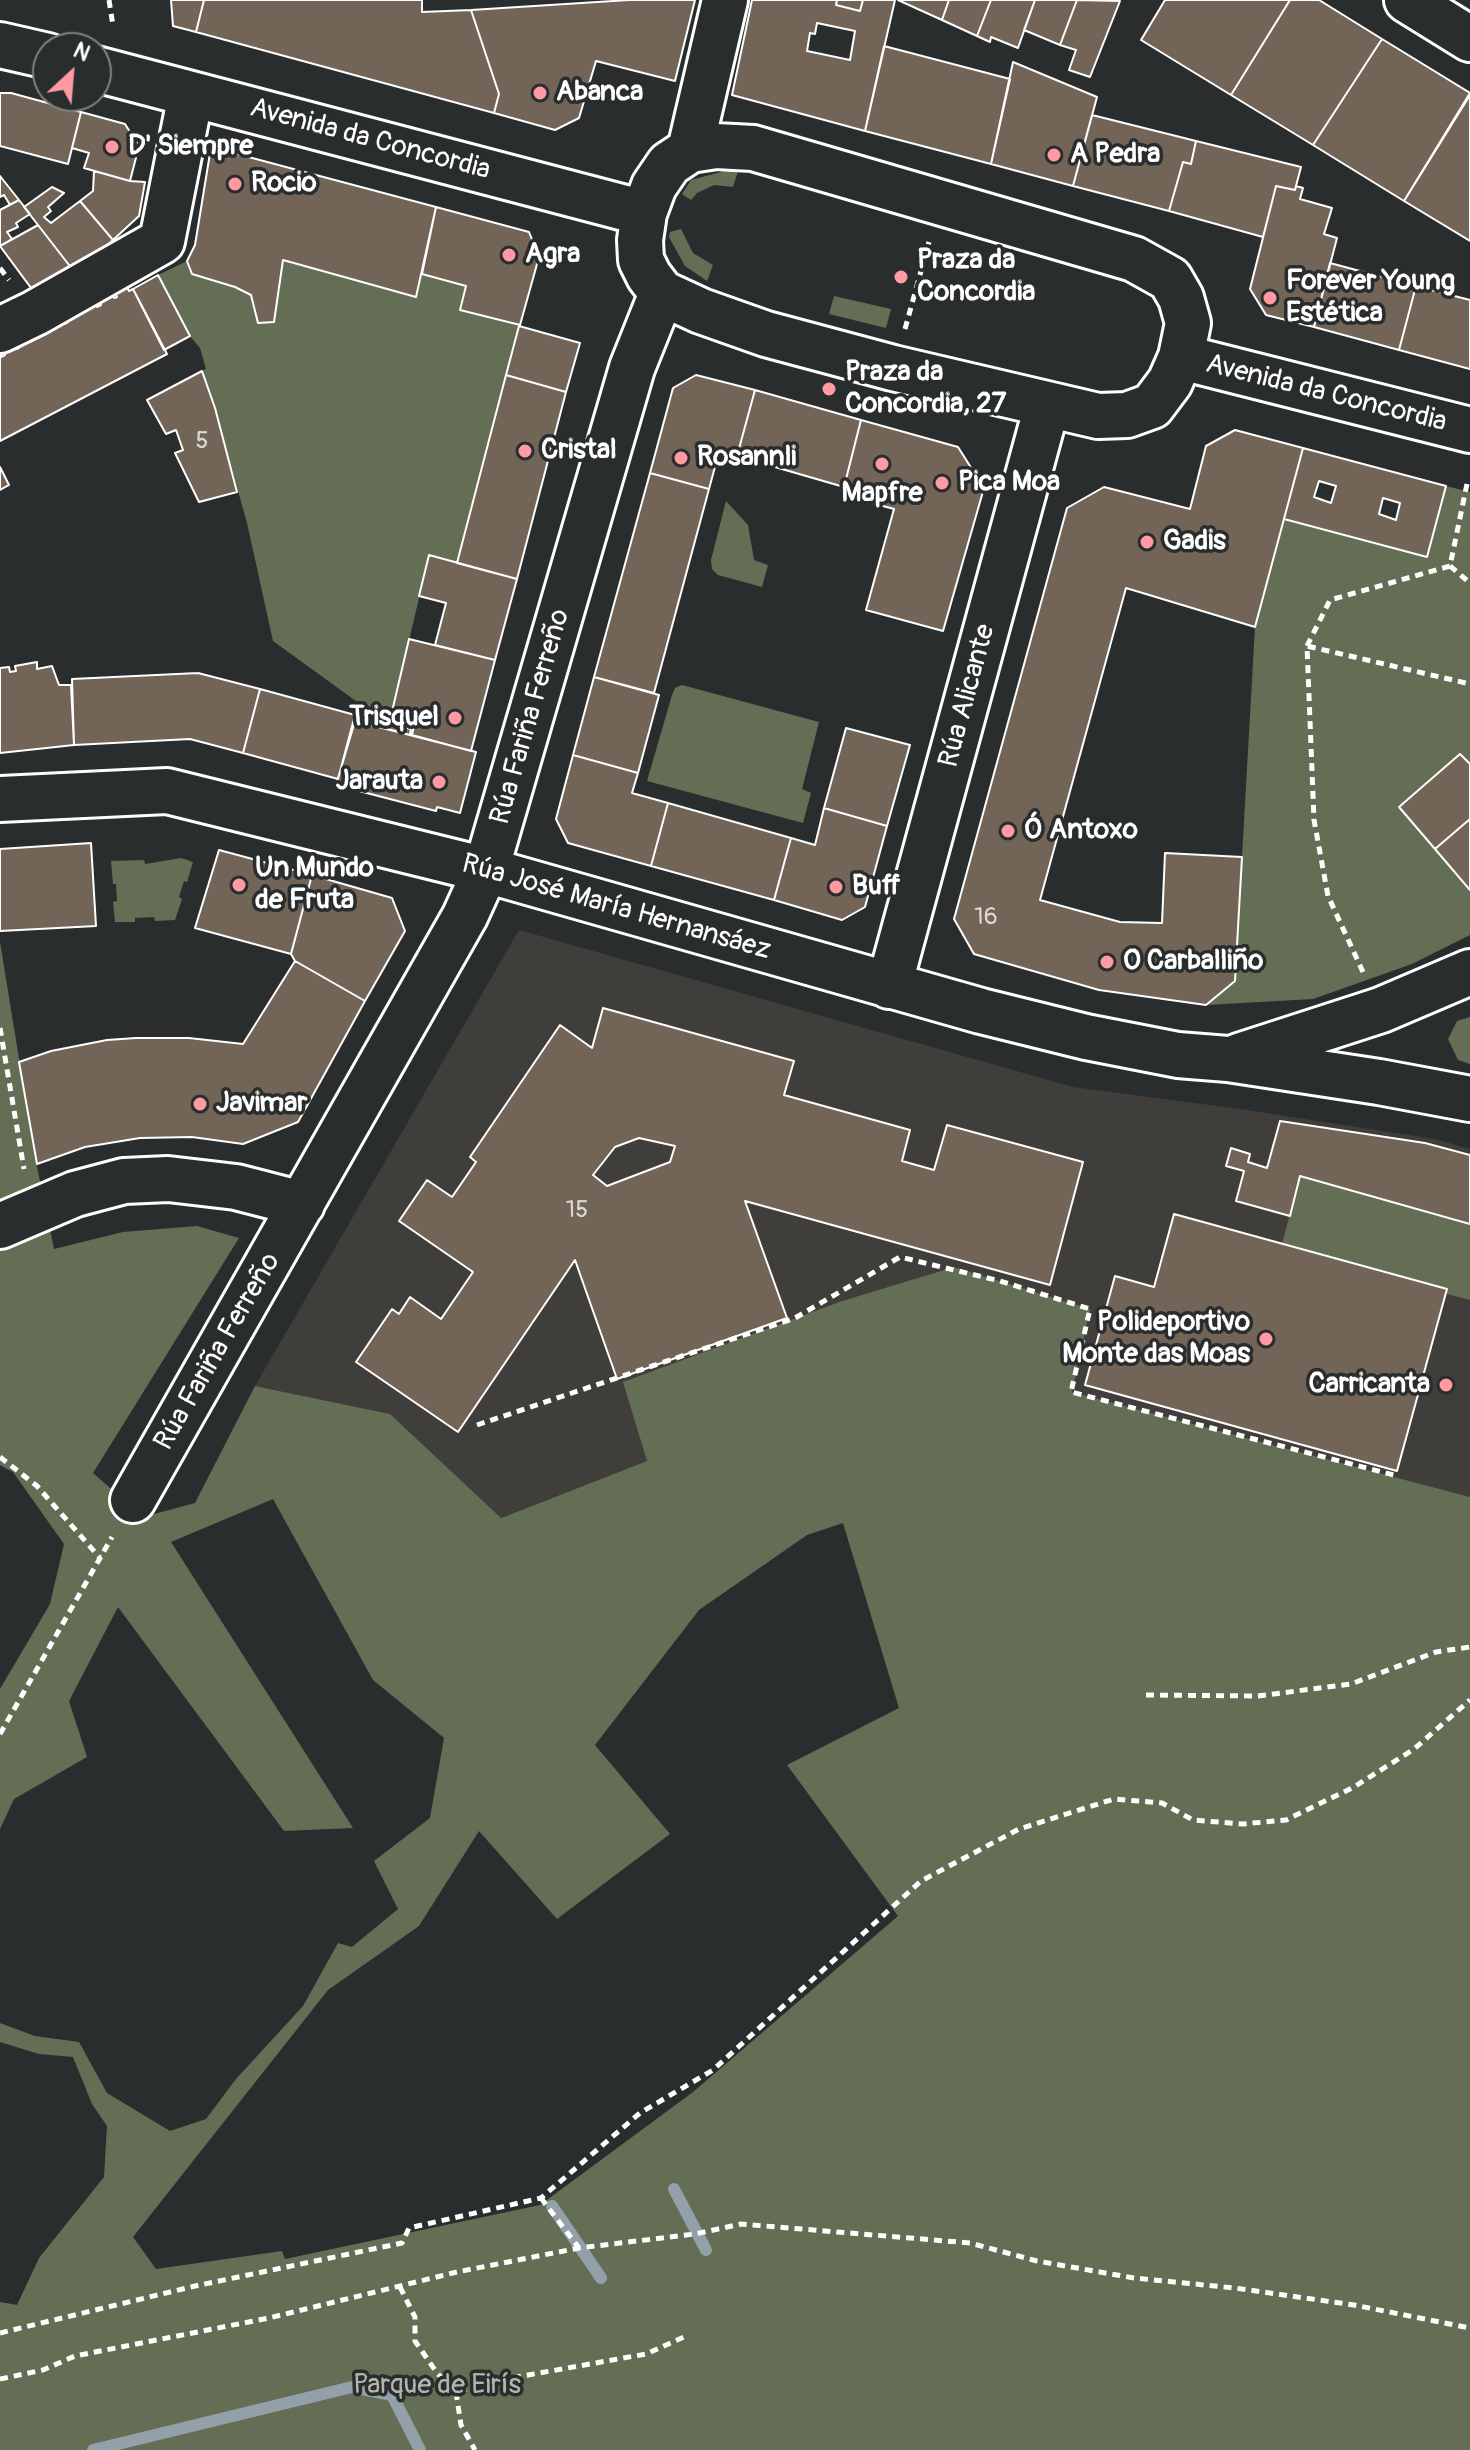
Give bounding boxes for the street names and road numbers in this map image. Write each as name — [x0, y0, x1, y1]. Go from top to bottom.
street label: Avenida da Concordia — [246, 92, 494, 188]
street label: Avenida da Concordia — [1202, 348, 1450, 440]
street label: Rúa Fariña Ferreño — [484, 605, 578, 829]
street label: Rúa Alicante — [933, 621, 1003, 771]
street label: Rúa José María Hernansáez — [458, 848, 774, 968]
street label: Rúa Fariña Ferreño — [148, 1247, 288, 1457]

